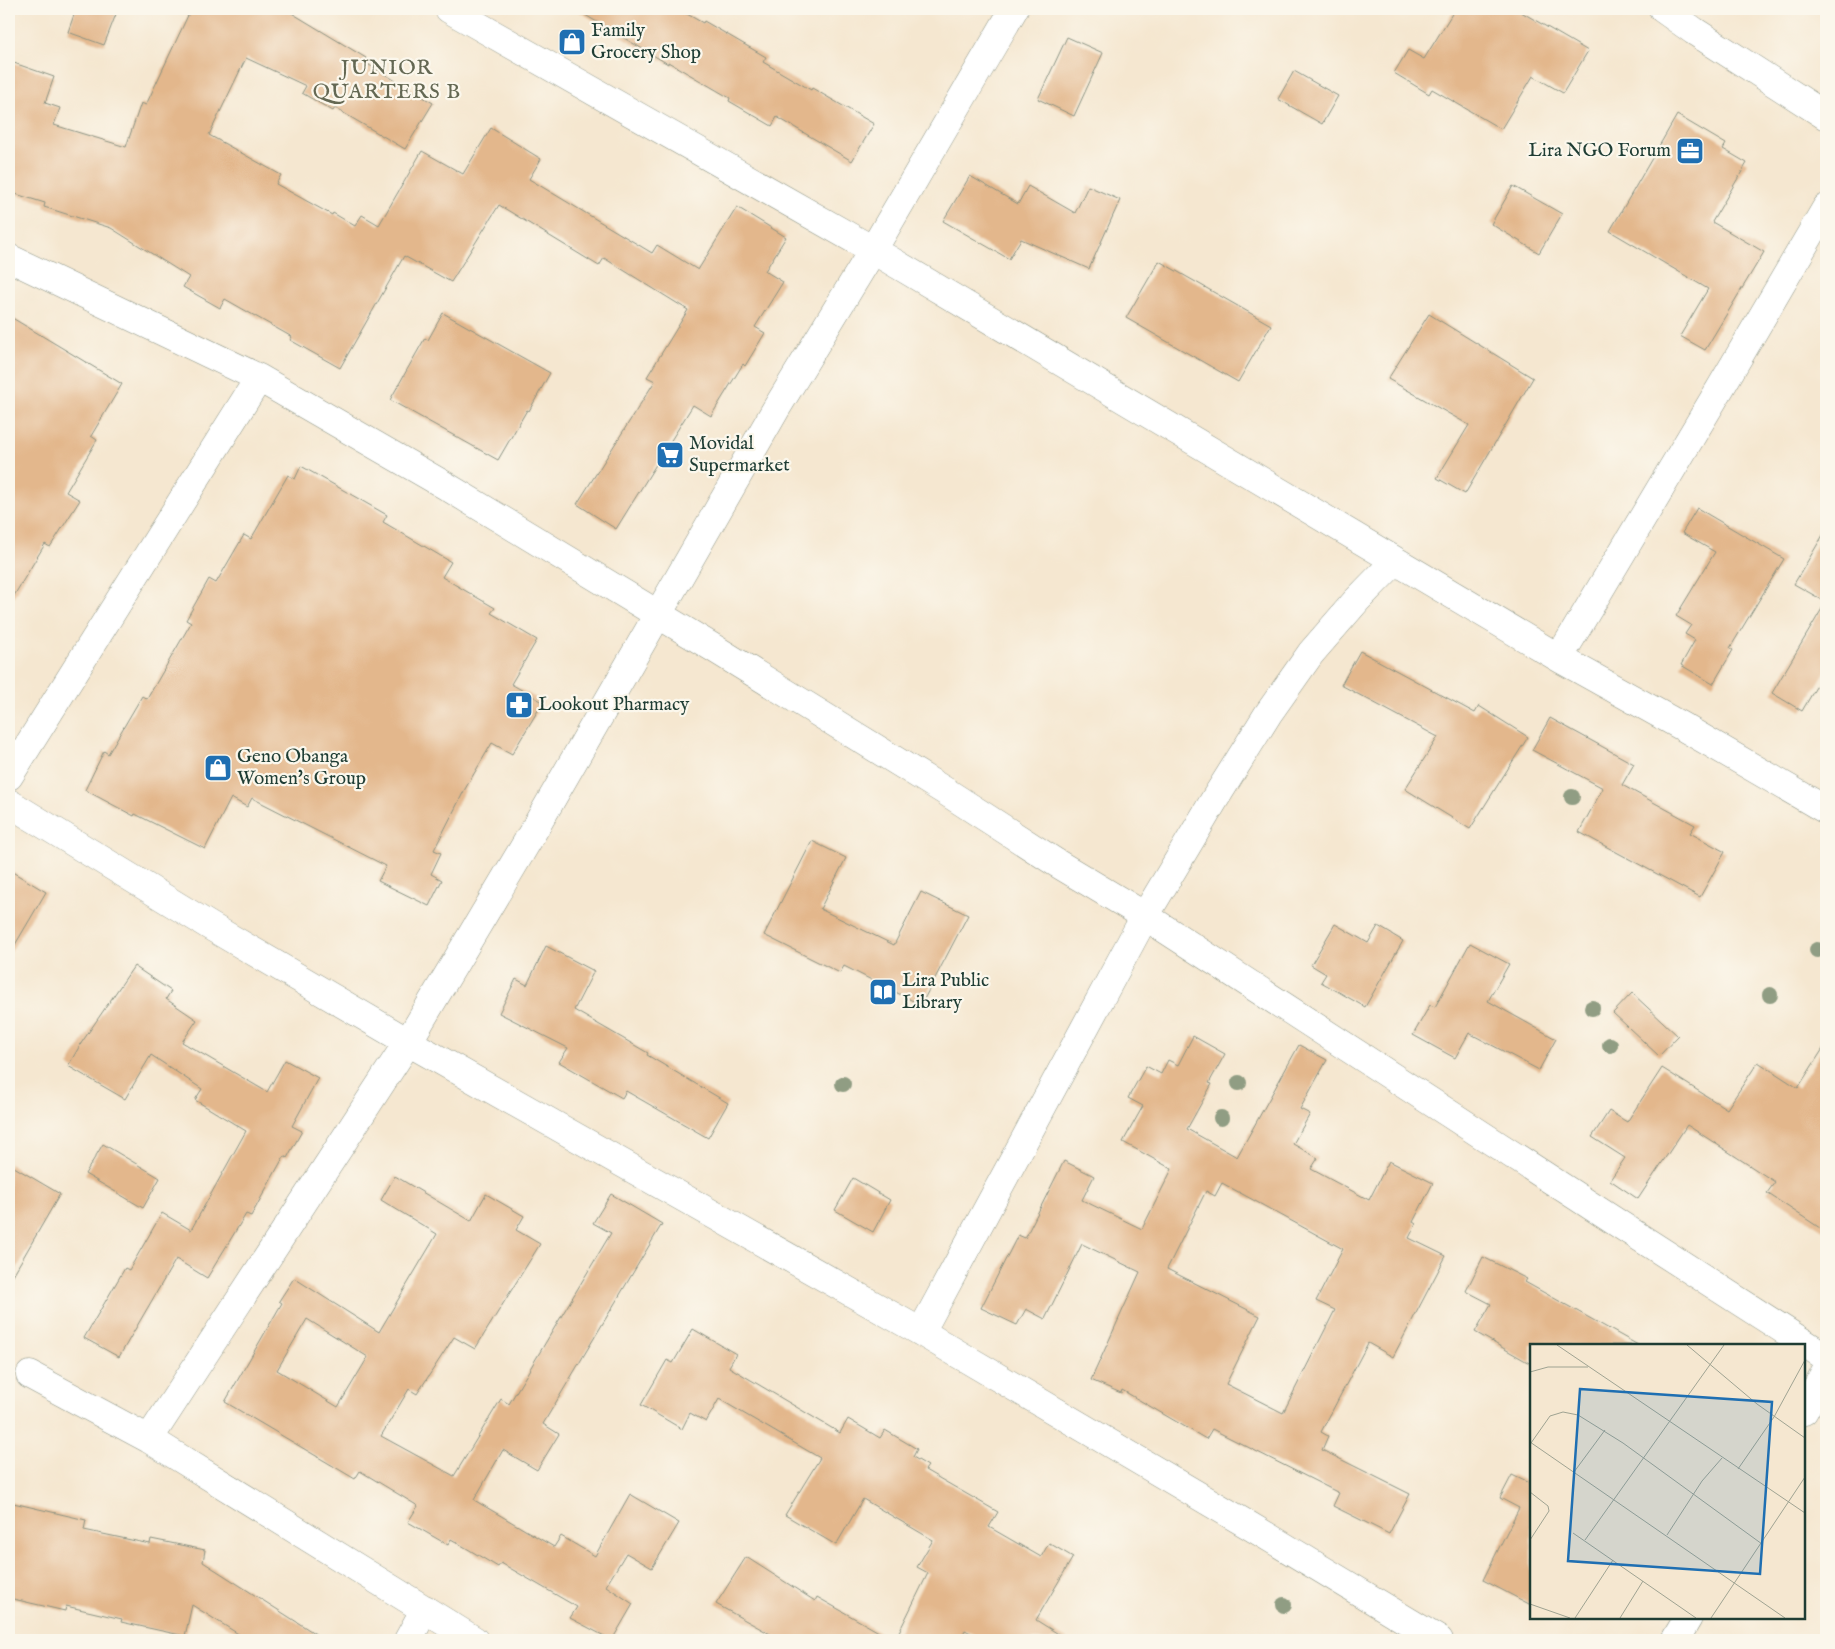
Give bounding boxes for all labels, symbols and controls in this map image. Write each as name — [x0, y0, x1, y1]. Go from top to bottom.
place label: Family Grocery Shop — [591, 19, 701, 65]
shop icon: Family Grocery Shop — [557, 27, 587, 57]
district label: JUNIOR QUARTERS B — [313, 55, 461, 106]
office icon: Lira NGO Forum — [1675, 136, 1705, 166]
place label: Lira NGO Forum — [1528, 139, 1671, 163]
place label: Movidal Supermarket — [689, 432, 790, 478]
supermarket icon: Movidal Supermarket — [655, 440, 685, 470]
pharmacy icon: Lookout Pharmacy — [504, 690, 534, 720]
place label: Lookout Pharmacy — [538, 693, 690, 717]
place label: Geno Obanga Women's Group — [237, 745, 366, 791]
shop icon: Geno Obanga Women's Group — [203, 753, 233, 783]
place label: Lira Public Library — [902, 969, 989, 1015]
library icon: Lira Public Library — [868, 977, 898, 1007]
inset map — [1530, 1344, 1805, 1619]

